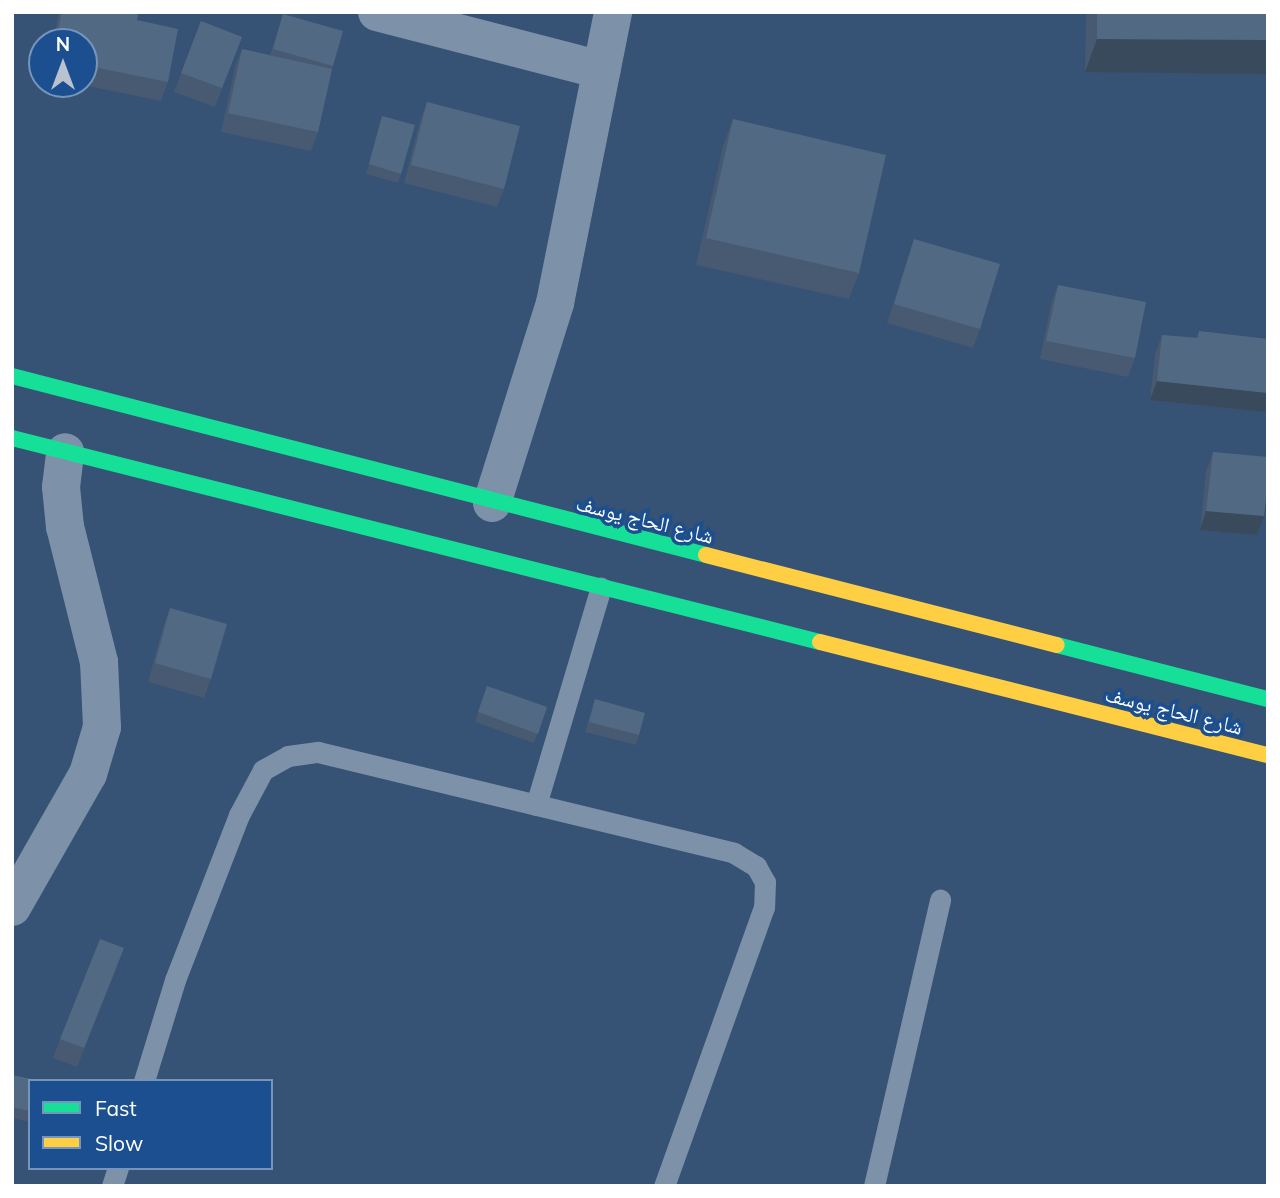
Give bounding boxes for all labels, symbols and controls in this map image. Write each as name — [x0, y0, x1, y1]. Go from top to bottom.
north arrow — [28, 28, 98, 98]
text: N — [56, 32, 70, 56]
street label: شارع الحاج يوسف — [574, 490, 716, 548]
street label: شارع الحاج يوسف — [1103, 681, 1245, 739]
legend — [28, 1079, 273, 1170]
text: Fast — [95, 1095, 137, 1121]
text: Slow — [95, 1130, 143, 1156]

